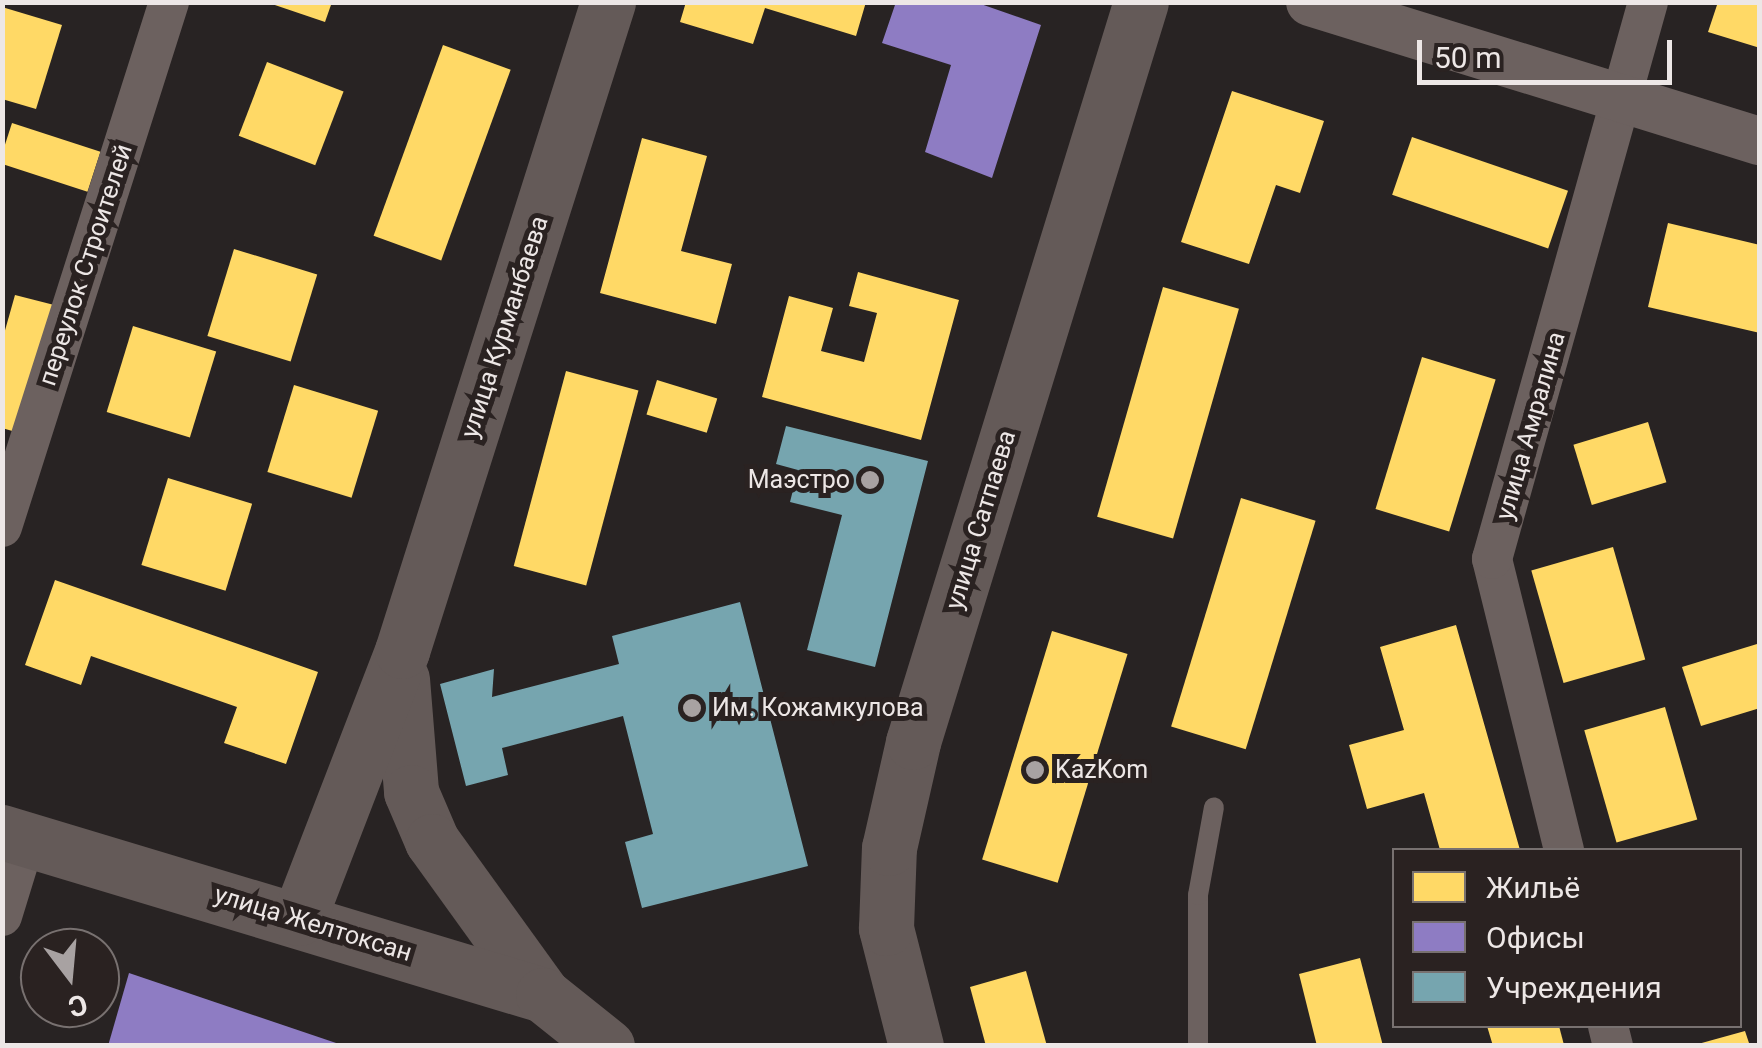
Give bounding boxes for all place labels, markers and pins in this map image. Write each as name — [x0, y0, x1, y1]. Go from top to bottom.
place label: Маэстро — [748, 465, 850, 495]
marker: Маэстро — [859, 469, 881, 491]
place label: Им. Кожамкулова — [712, 693, 924, 723]
marker: Им. Кожамкулова — [681, 697, 703, 719]
place label: KazKom — [1055, 755, 1148, 785]
marker: KazKom — [1024, 759, 1046, 781]

